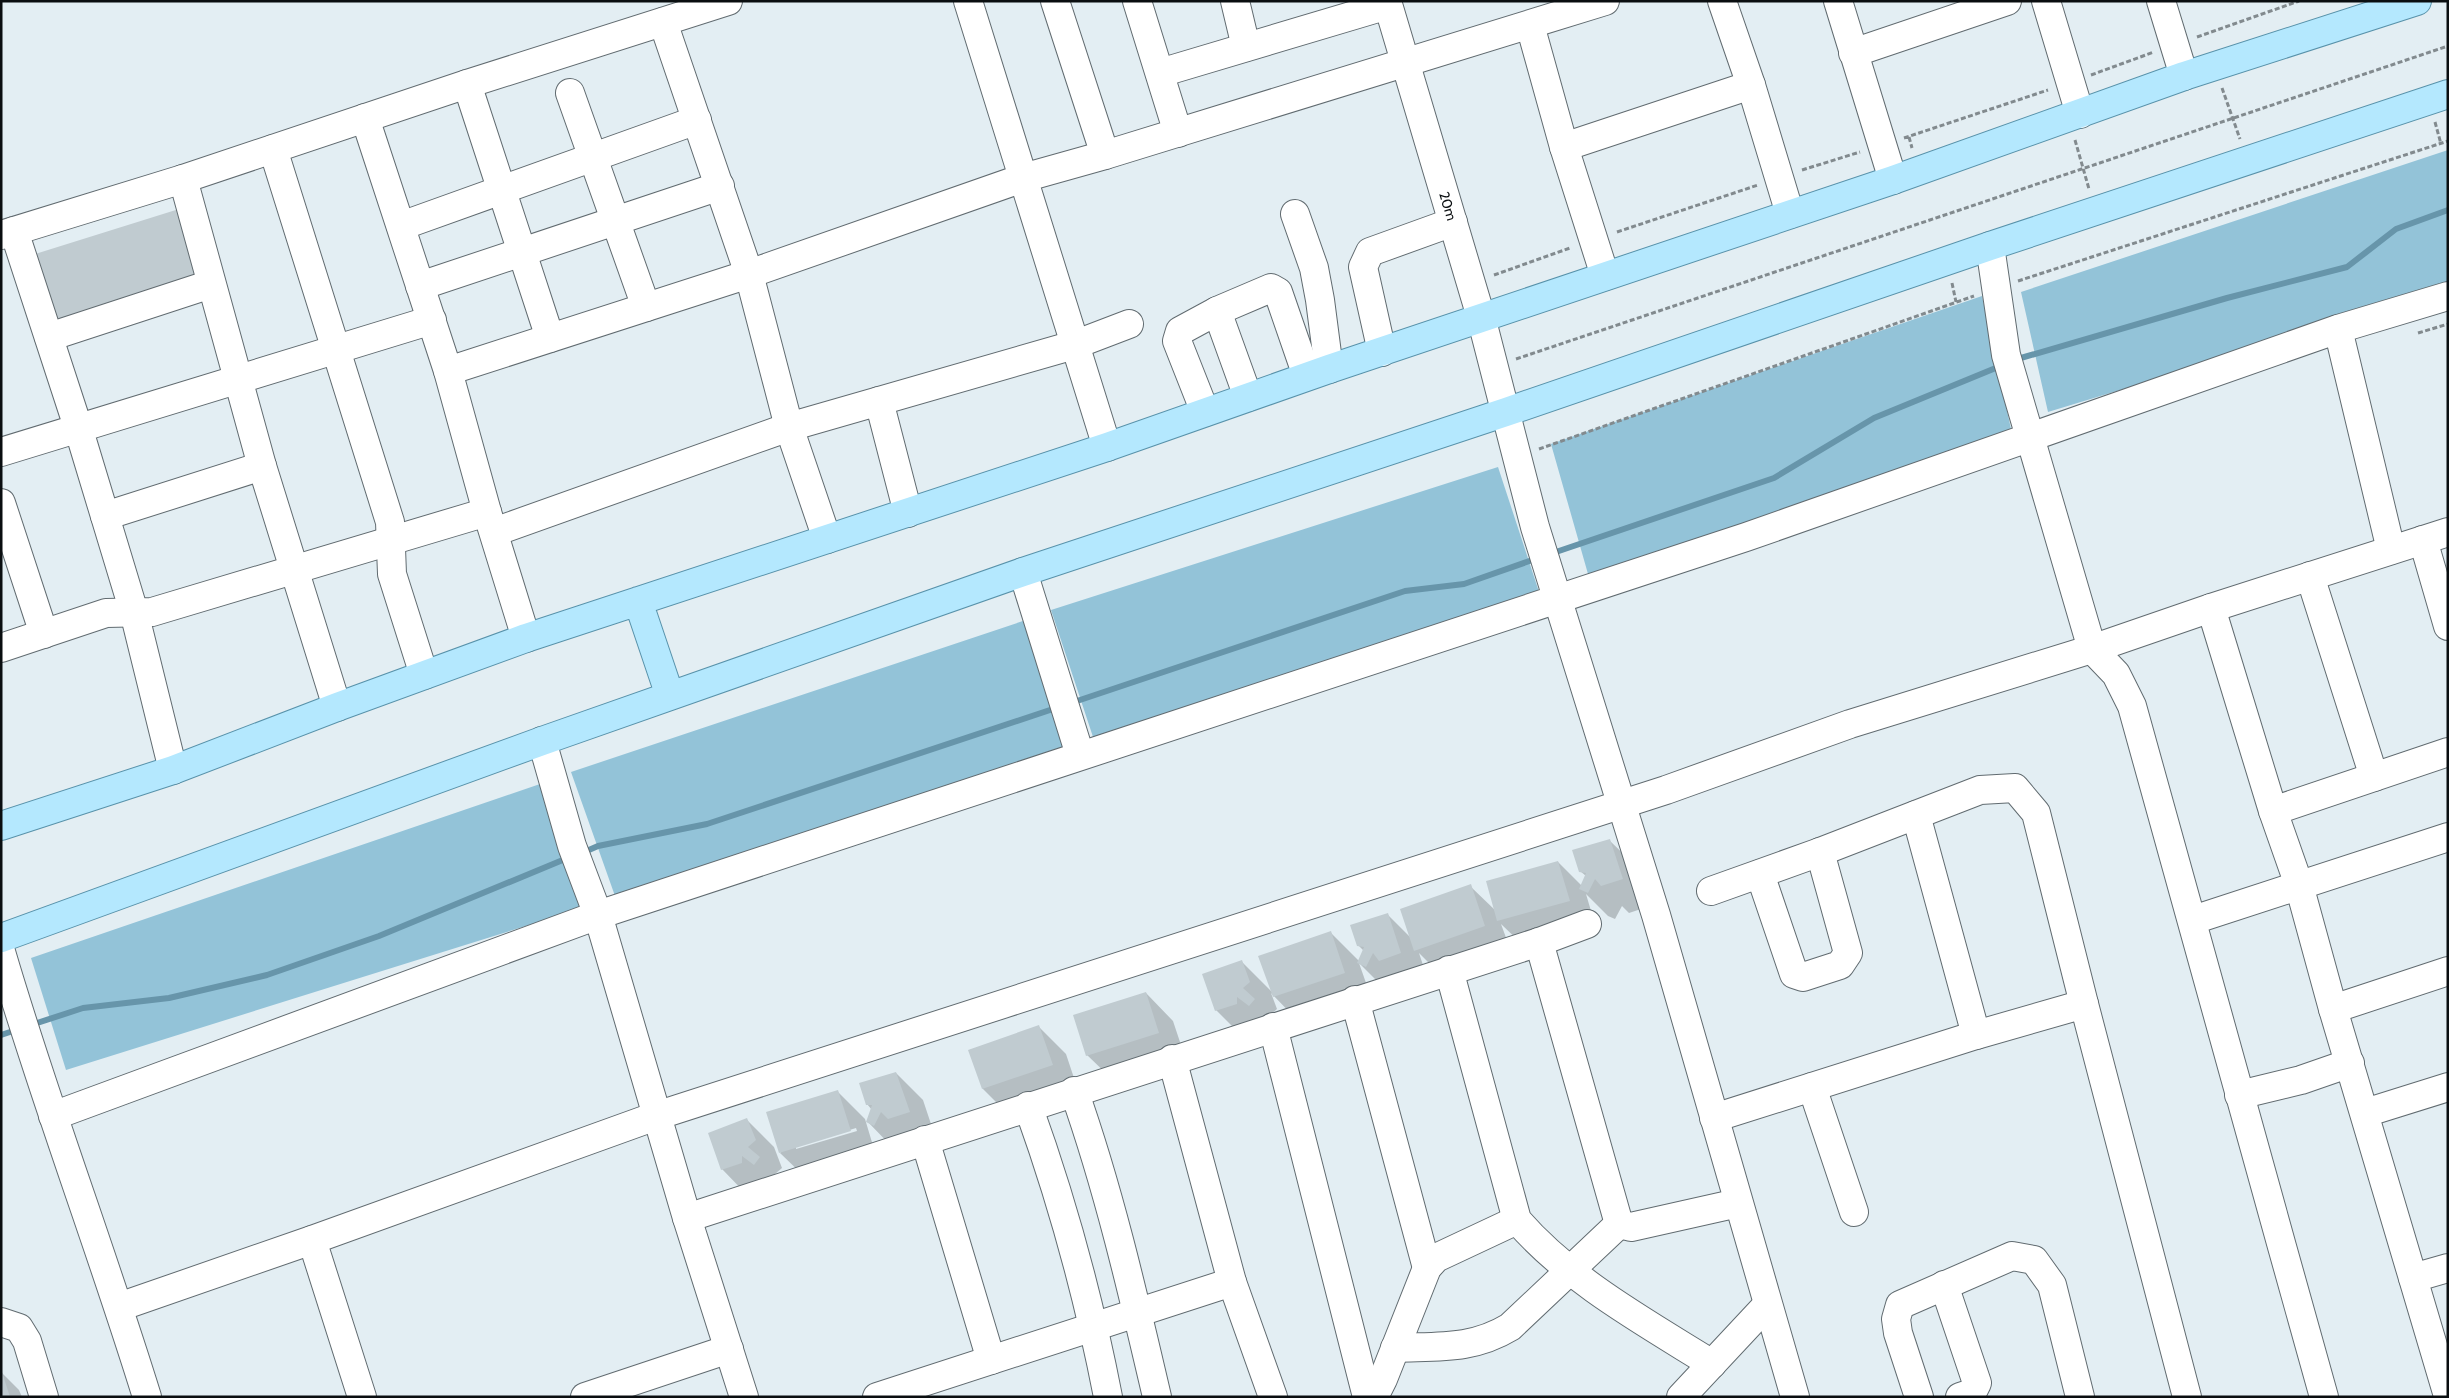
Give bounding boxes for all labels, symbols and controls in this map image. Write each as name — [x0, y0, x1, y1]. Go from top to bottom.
street label: 20m — [1435, 189, 1461, 223]

